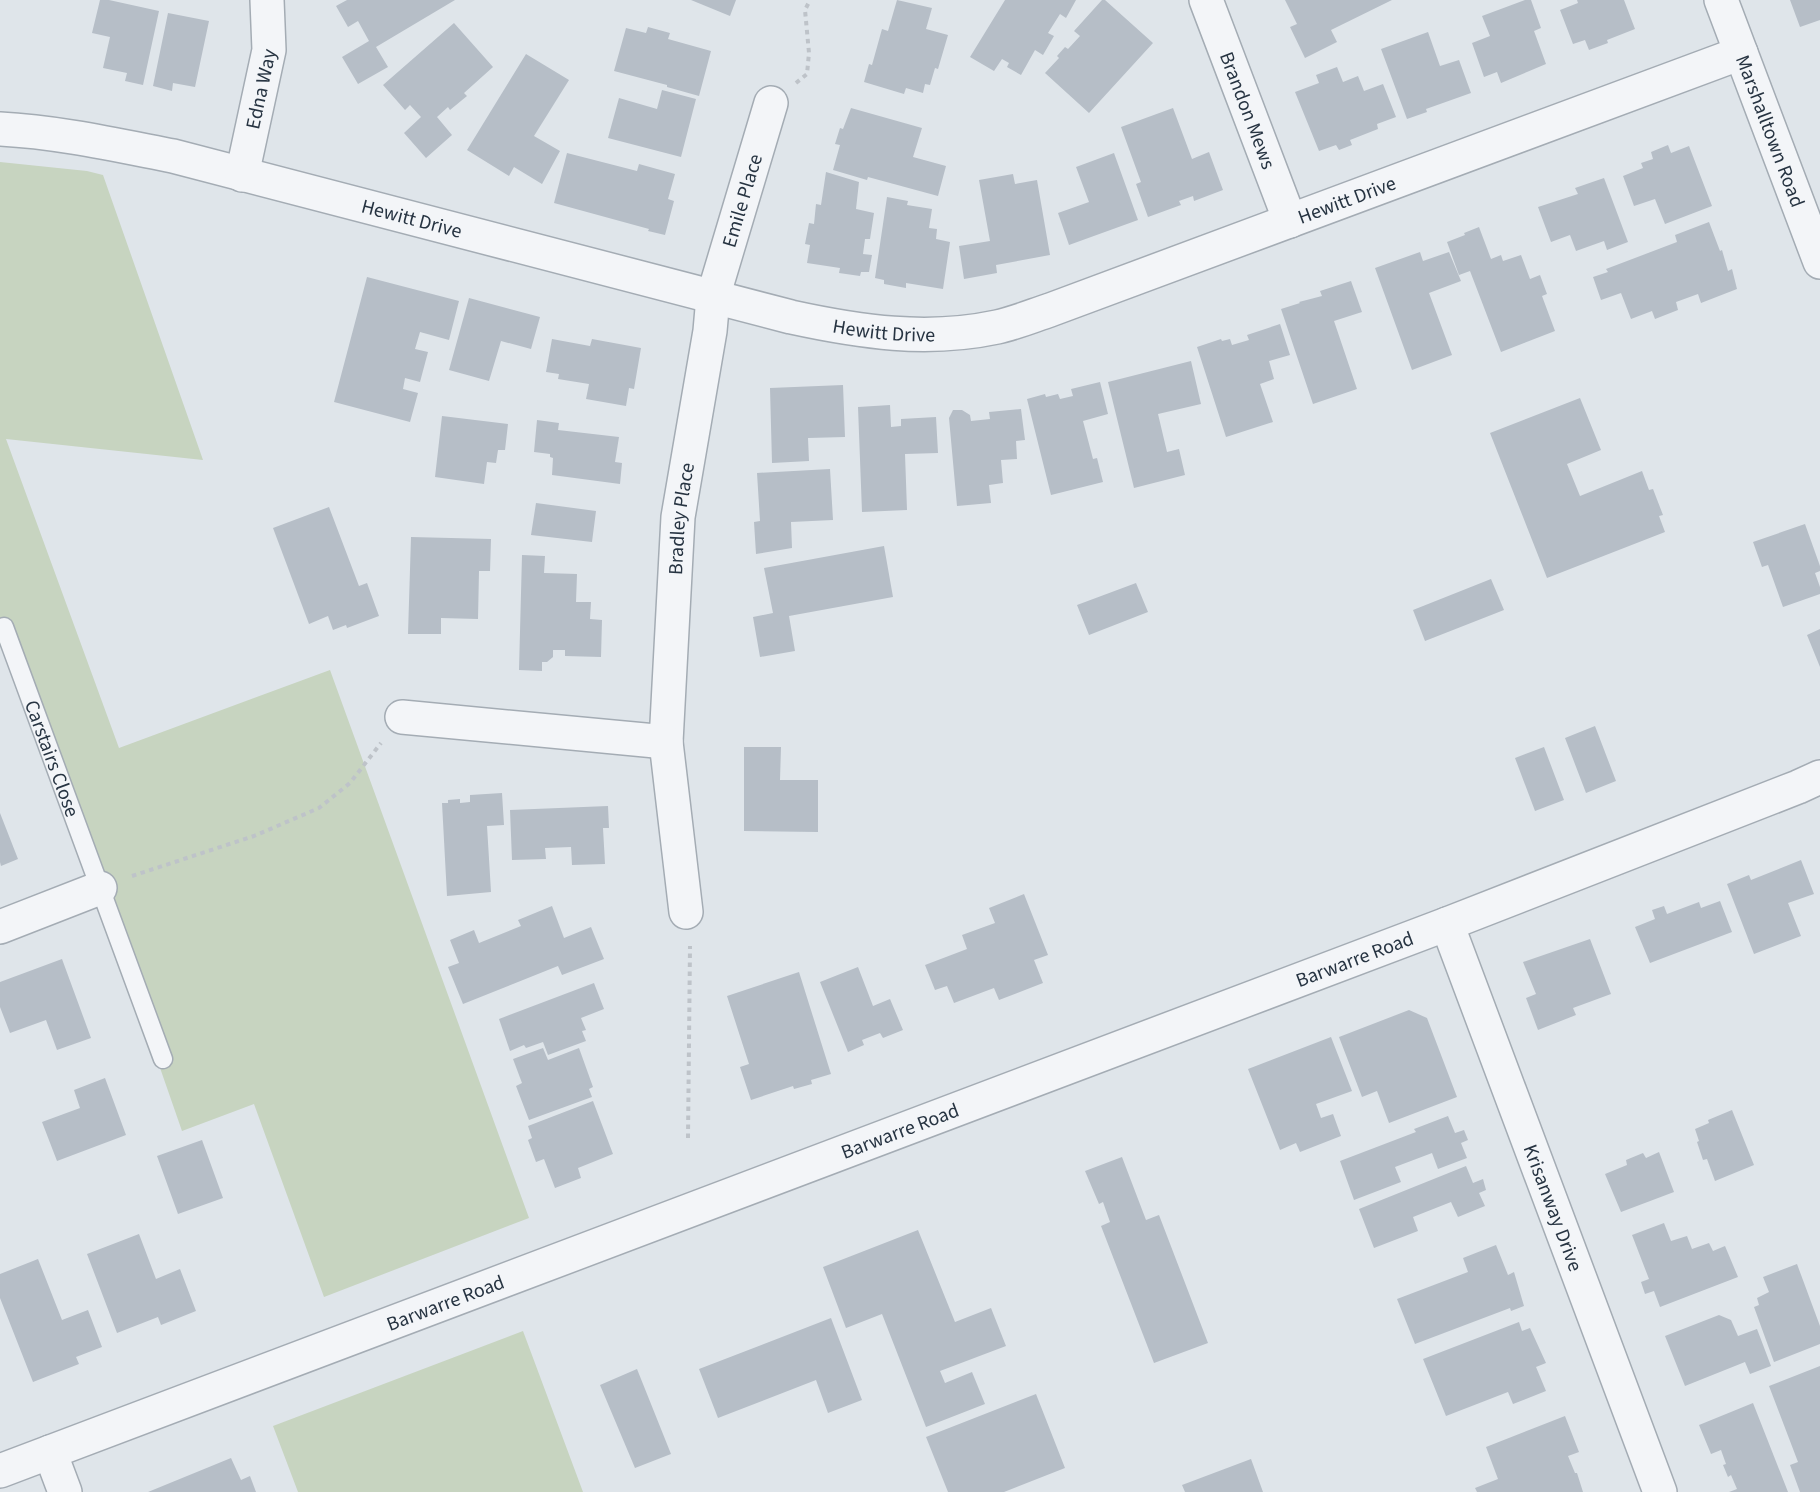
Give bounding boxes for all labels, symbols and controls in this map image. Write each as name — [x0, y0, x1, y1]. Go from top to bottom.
street label: Edna Way — [239, 46, 284, 132]
street label: Brandon Mews — [1212, 48, 1282, 173]
street label: Marshalltown Road — [1728, 51, 1811, 211]
street label: Emile Place — [716, 151, 770, 251]
street label: Hewitt Drive — [1294, 169, 1400, 232]
street label: Hewitt Drive — [358, 193, 465, 246]
street label: Hewitt Drive — [830, 313, 935, 349]
street label: Bradley Place — [662, 460, 702, 576]
street label: Carstairs Close — [17, 696, 86, 821]
street label: Barwarre Road — [1292, 925, 1418, 995]
street label: Barwarre Road — [837, 1097, 963, 1167]
street label: Krisanway Drive — [1516, 1140, 1589, 1276]
street label: Barwarre Road — [383, 1269, 509, 1339]

